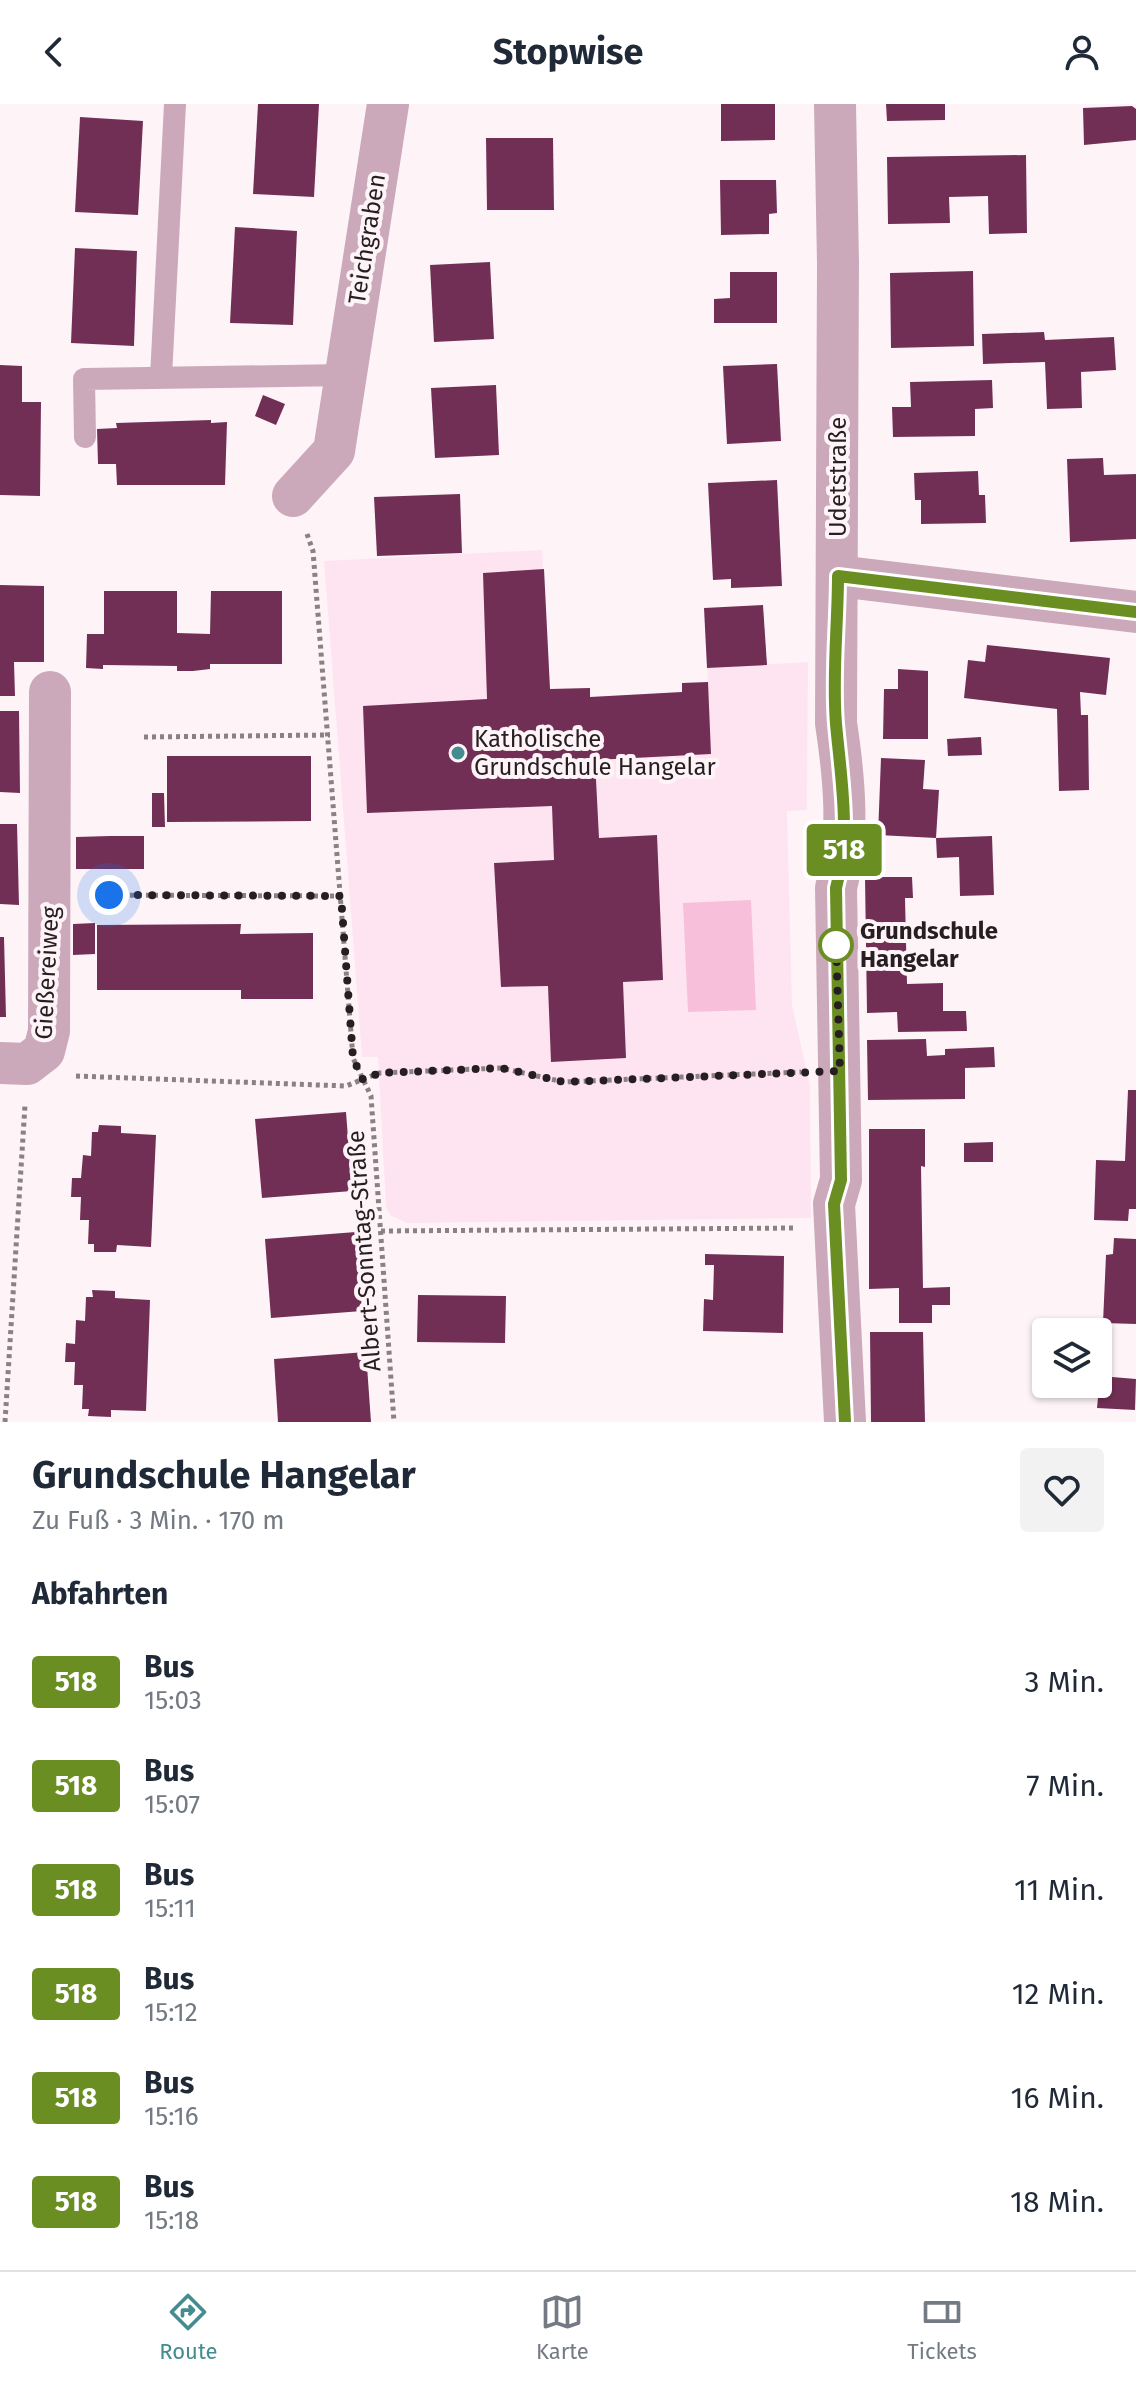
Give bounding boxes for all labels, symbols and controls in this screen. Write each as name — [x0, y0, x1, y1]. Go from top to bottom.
icon: back — [32, 30, 76, 74]
text: Stopwise — [493, 30, 643, 74]
icon: person — [1060, 30, 1104, 74]
street label: Teichgraben — [343, 172, 391, 306]
street label: Udetstraße — [824, 417, 852, 537]
place label: Katholische Grundschule Hangelar — [474, 725, 716, 781]
marker: Katholische Grundschule Hangelar — [449, 744, 467, 762]
line badge: 518 — [798, 824, 890, 876]
text: 518 — [823, 833, 865, 866]
your location — [89, 875, 129, 915]
street label: Gießereiweg — [30, 905, 65, 1040]
place label: Grundschule Hangelar — [860, 917, 998, 973]
marker: Grundschule Hangelar — [819, 928, 853, 962]
street label: Albert-Sonntag-Straße — [342, 1129, 386, 1373]
map controls — [1032, 1318, 1112, 1398]
button: layers — [1032, 1318, 1112, 1398]
button: heart — [1020, 1448, 1104, 1532]
text: Grundschule Hangelar — [32, 1452, 416, 1498]
text: Zu Fuß · 3 Min. · 170 m — [32, 1505, 285, 1536]
text: Abfahrten — [32, 1576, 168, 1612]
text: Bus — [144, 1649, 194, 1685]
text: 3 Min. — [1025, 1664, 1104, 1700]
text: 518 — [55, 1665, 97, 1698]
text: 15:03 — [144, 1685, 202, 1716]
text: Bus — [144, 1753, 194, 1789]
text: 7 Min. — [1026, 1768, 1104, 1804]
text: 518 — [55, 1769, 97, 1802]
text: 15:07 — [144, 1789, 200, 1820]
text: Bus — [144, 1857, 194, 1893]
text: 11 Min. — [1014, 1872, 1104, 1908]
text: 518 — [55, 1873, 97, 1906]
text: 15:11 — [144, 1893, 196, 1924]
text: Bus — [144, 1961, 194, 1997]
text: 12 Min. — [1012, 1976, 1104, 2012]
text: 518 — [55, 1977, 97, 2010]
text: 15:12 — [144, 1997, 198, 2028]
text: Bus — [144, 2065, 194, 2101]
text: 16 Min. — [1010, 2080, 1104, 2116]
text: 518 — [55, 2081, 97, 2114]
text: 15:16 — [144, 2101, 199, 2132]
text: Bus — [144, 2169, 194, 2205]
text: 18 Min. — [1010, 2184, 1104, 2220]
text: 518 — [55, 2185, 97, 2218]
text: 15:18 — [144, 2205, 199, 2236]
tab: Route — [159, 2290, 217, 2365]
tab: Karte — [536, 2290, 589, 2365]
tab: Tickets — [907, 2290, 977, 2365]

